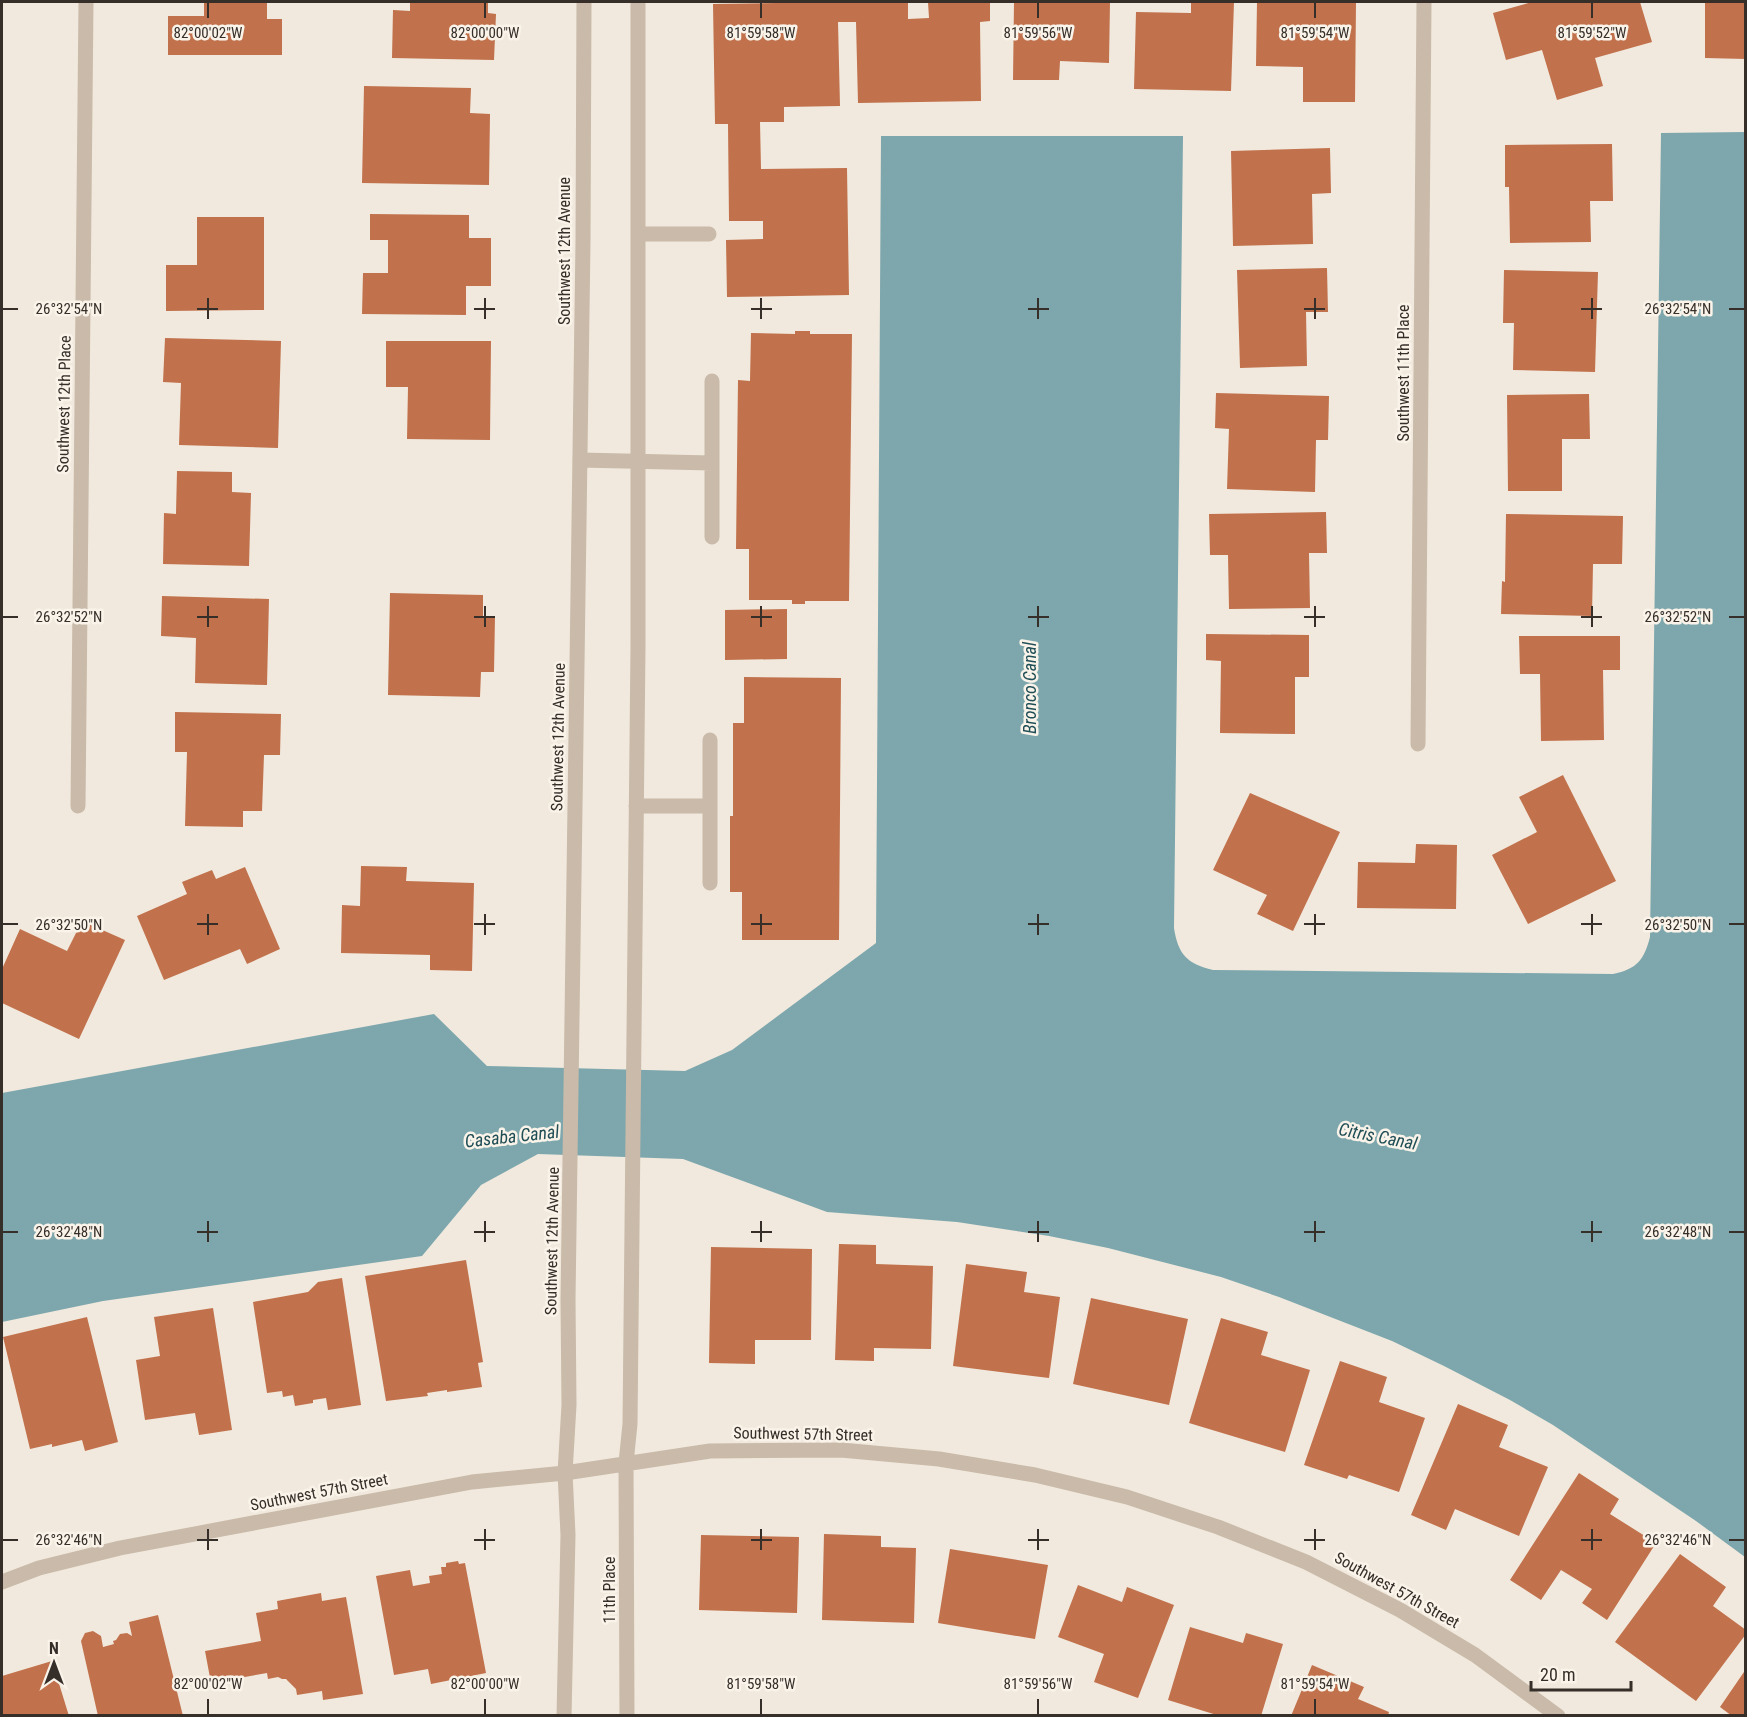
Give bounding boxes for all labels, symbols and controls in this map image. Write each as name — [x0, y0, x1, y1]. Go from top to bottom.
text: 82°00'02"W — [174, 24, 243, 42]
text: 82°00'00"W — [451, 24, 520, 42]
text: 81°59'58"W — [727, 24, 796, 42]
text: 81°59'56"W — [1004, 24, 1073, 42]
text: 81°59'54"W — [1281, 24, 1350, 42]
text: 81°59'52"W — [1558, 24, 1627, 42]
street label: Southwest 12th Avenue — [555, 177, 574, 325]
text: 26°32'54"N — [36, 300, 102, 318]
text: 26°32'54"N — [1645, 300, 1711, 318]
street label: Southwest 11th Place — [1394, 304, 1413, 442]
street label: Southwest 12th Place — [53, 335, 75, 473]
text: 26°32'52"N — [36, 608, 102, 626]
text: 26°32'52"N — [1645, 608, 1711, 626]
water label: Bronco Canal — [1019, 641, 1040, 734]
street label: Southwest 12th Avenue — [547, 663, 569, 811]
text: 26°32'50"N — [36, 916, 102, 934]
text: 26°32'50"N — [1645, 916, 1711, 934]
water label: Citris Canal — [1337, 1118, 1420, 1154]
water label: Casaba Canal — [464, 1121, 561, 1151]
street label: Southwest 12th Avenue — [541, 1167, 563, 1315]
text: 26°32'48"N — [36, 1223, 102, 1241]
text: 26°32'48"N — [1645, 1223, 1711, 1241]
street label: Southwest 57th Street — [733, 1423, 873, 1445]
street label: Southwest 57th Street — [249, 1469, 390, 1515]
text: 26°32'46"N — [36, 1531, 102, 1549]
text: 26°32'46"N — [1645, 1531, 1711, 1549]
street label: Southwest 57th Street — [1331, 1548, 1463, 1632]
street label: 11th Place — [600, 1556, 619, 1624]
north arrow — [24, 1633, 84, 1693]
text: N — [49, 1639, 59, 1658]
scale bar — [1531, 1654, 1632, 1692]
text: 20 m — [1540, 1664, 1575, 1685]
text: 82°00'02"W — [174, 1675, 243, 1693]
text: 82°00'00"W — [451, 1675, 520, 1693]
text: 81°59'58"W — [727, 1675, 796, 1693]
text: 81°59'56"W — [1004, 1675, 1073, 1693]
text: 81°59'54"W — [1281, 1675, 1350, 1693]

